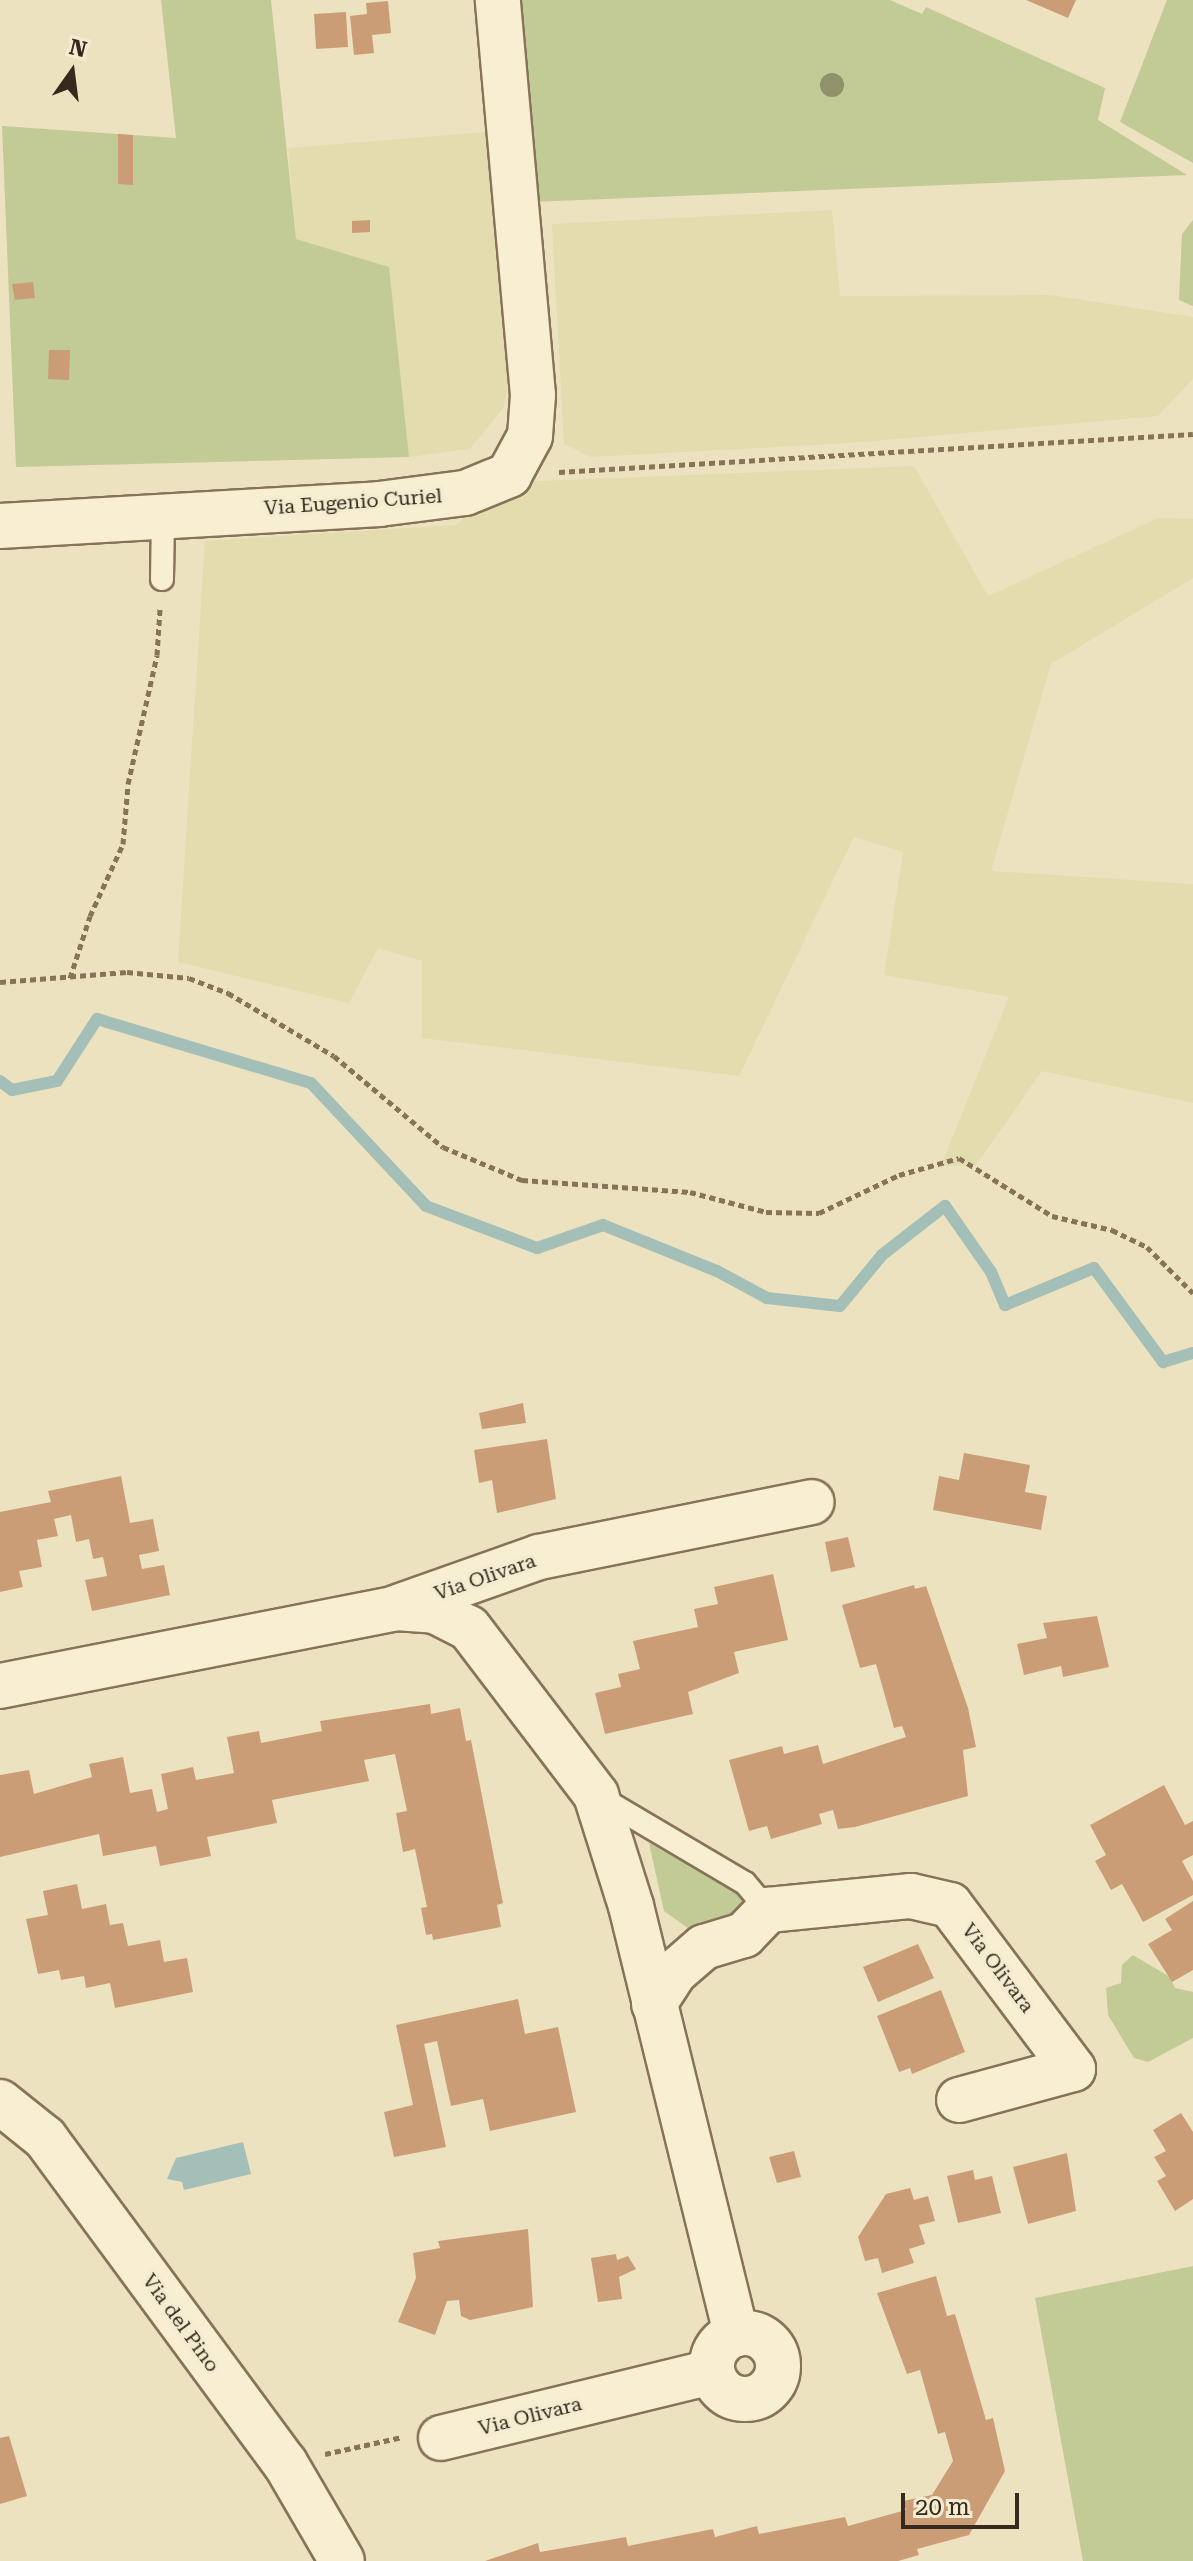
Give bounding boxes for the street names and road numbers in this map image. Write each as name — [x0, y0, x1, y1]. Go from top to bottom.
street label: Via Eugenio Curiel — [263, 484, 443, 520]
street label: Via Olivara — [431, 1548, 539, 1606]
street label: Via Olivara — [957, 1919, 1039, 2017]
street label: Via del Pino — [137, 2269, 225, 2377]
street label: Via Olivara — [476, 2392, 584, 2440]

